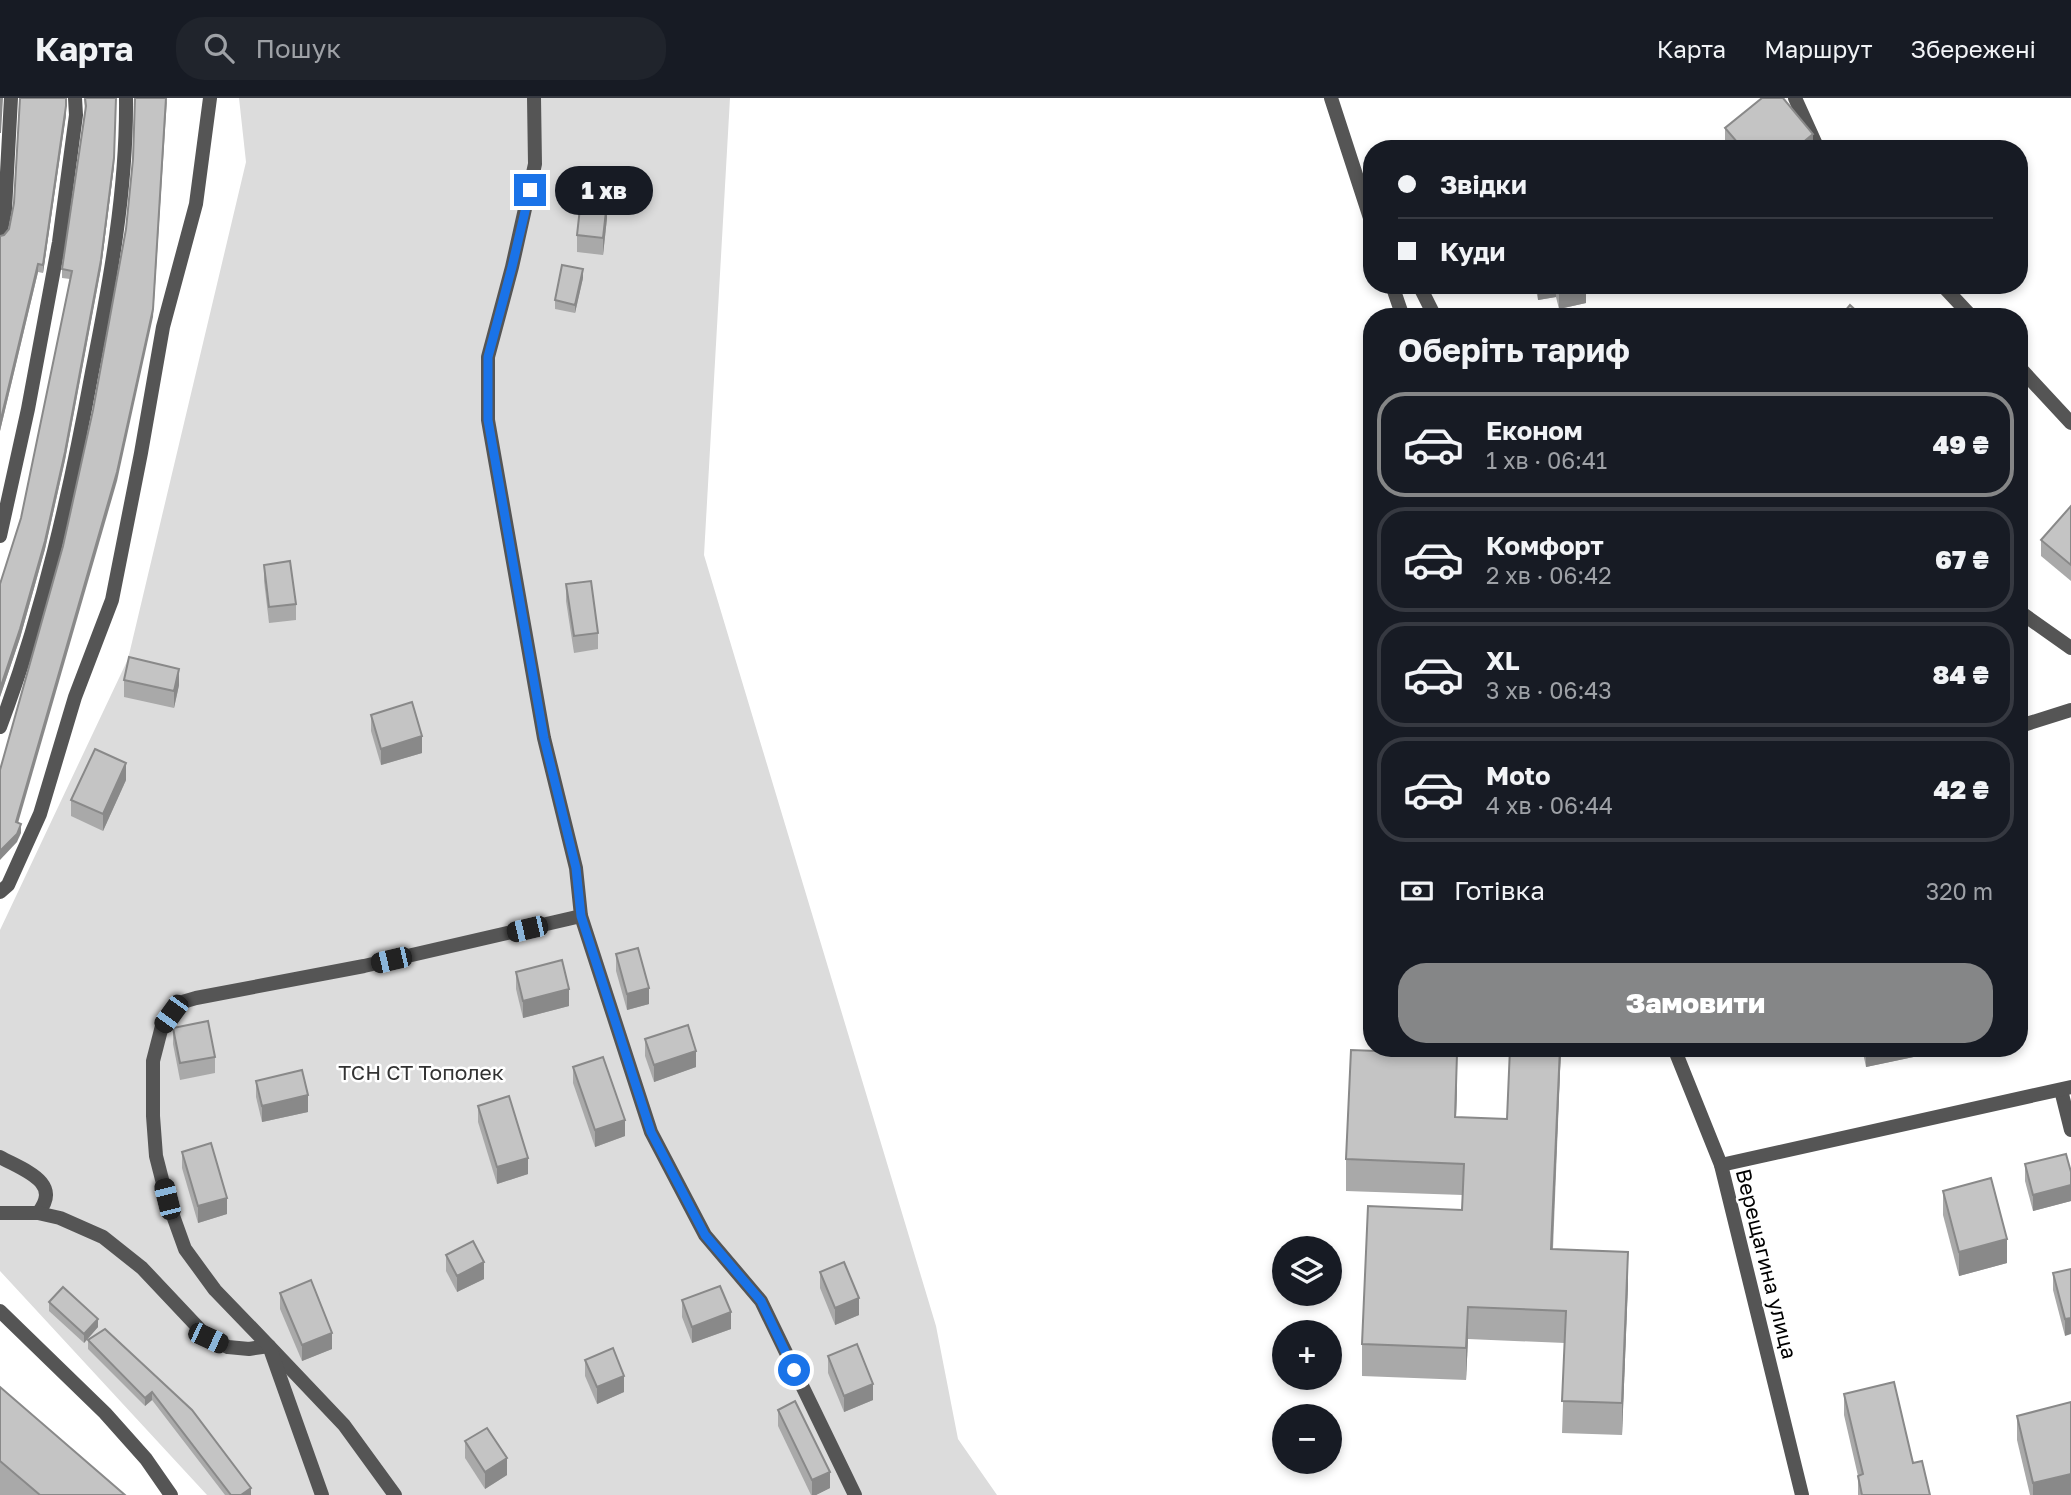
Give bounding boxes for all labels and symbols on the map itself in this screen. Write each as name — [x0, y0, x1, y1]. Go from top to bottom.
callout: 1 хв — [554, 166, 652, 214]
route end — [514, 174, 546, 206]
car — [505, 914, 550, 944]
car — [369, 945, 414, 975]
car — [151, 991, 192, 1037]
park label: ТСН СТ Тополек — [338, 1059, 504, 1085]
street label: Верещагина улица — [1731, 1166, 1803, 1361]
car — [152, 1176, 183, 1222]
car — [185, 1320, 232, 1356]
route start — [778, 1354, 810, 1386]

